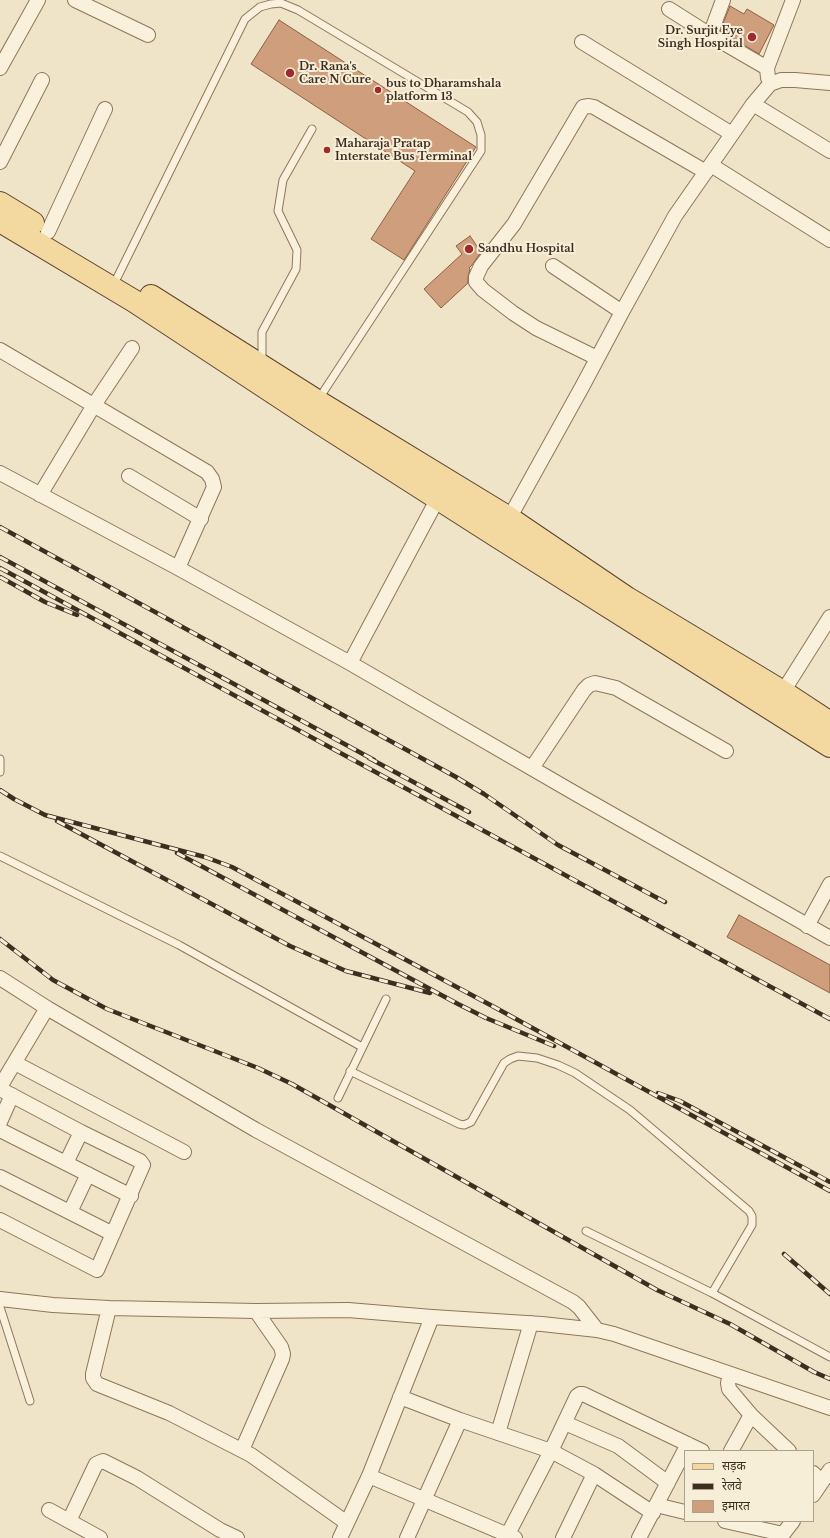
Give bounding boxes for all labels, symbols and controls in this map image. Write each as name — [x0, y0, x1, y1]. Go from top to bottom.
place label: Dr. Surjit Eye Singh Hospital — [658, 24, 743, 50]
marker: Dr. Surjit Eye Singh Hospital — [746, 31, 758, 43]
place label: Dr. Rana's Care N Cure — [299, 60, 371, 86]
marker: Dr. Rana's Care N Cure — [284, 67, 296, 79]
place label: bus to Dharamshala platform 13 — [386, 77, 501, 103]
marker: bus to Dharamshala platform 13 — [373, 85, 383, 95]
place label: Maharaja Pratap Interstate Bus Terminal — [335, 137, 472, 163]
marker: Maharaja Pratap Interstate Bus Terminal — [322, 145, 332, 155]
place label: Sandhu Hospital — [478, 242, 574, 256]
marker: Sandhu Hospital — [463, 243, 475, 255]
legend — [684, 1450, 814, 1522]
text: सड़क — [722, 1458, 746, 1473]
text: रेलवे — [722, 1478, 742, 1493]
text: इमारत — [722, 1498, 750, 1513]

